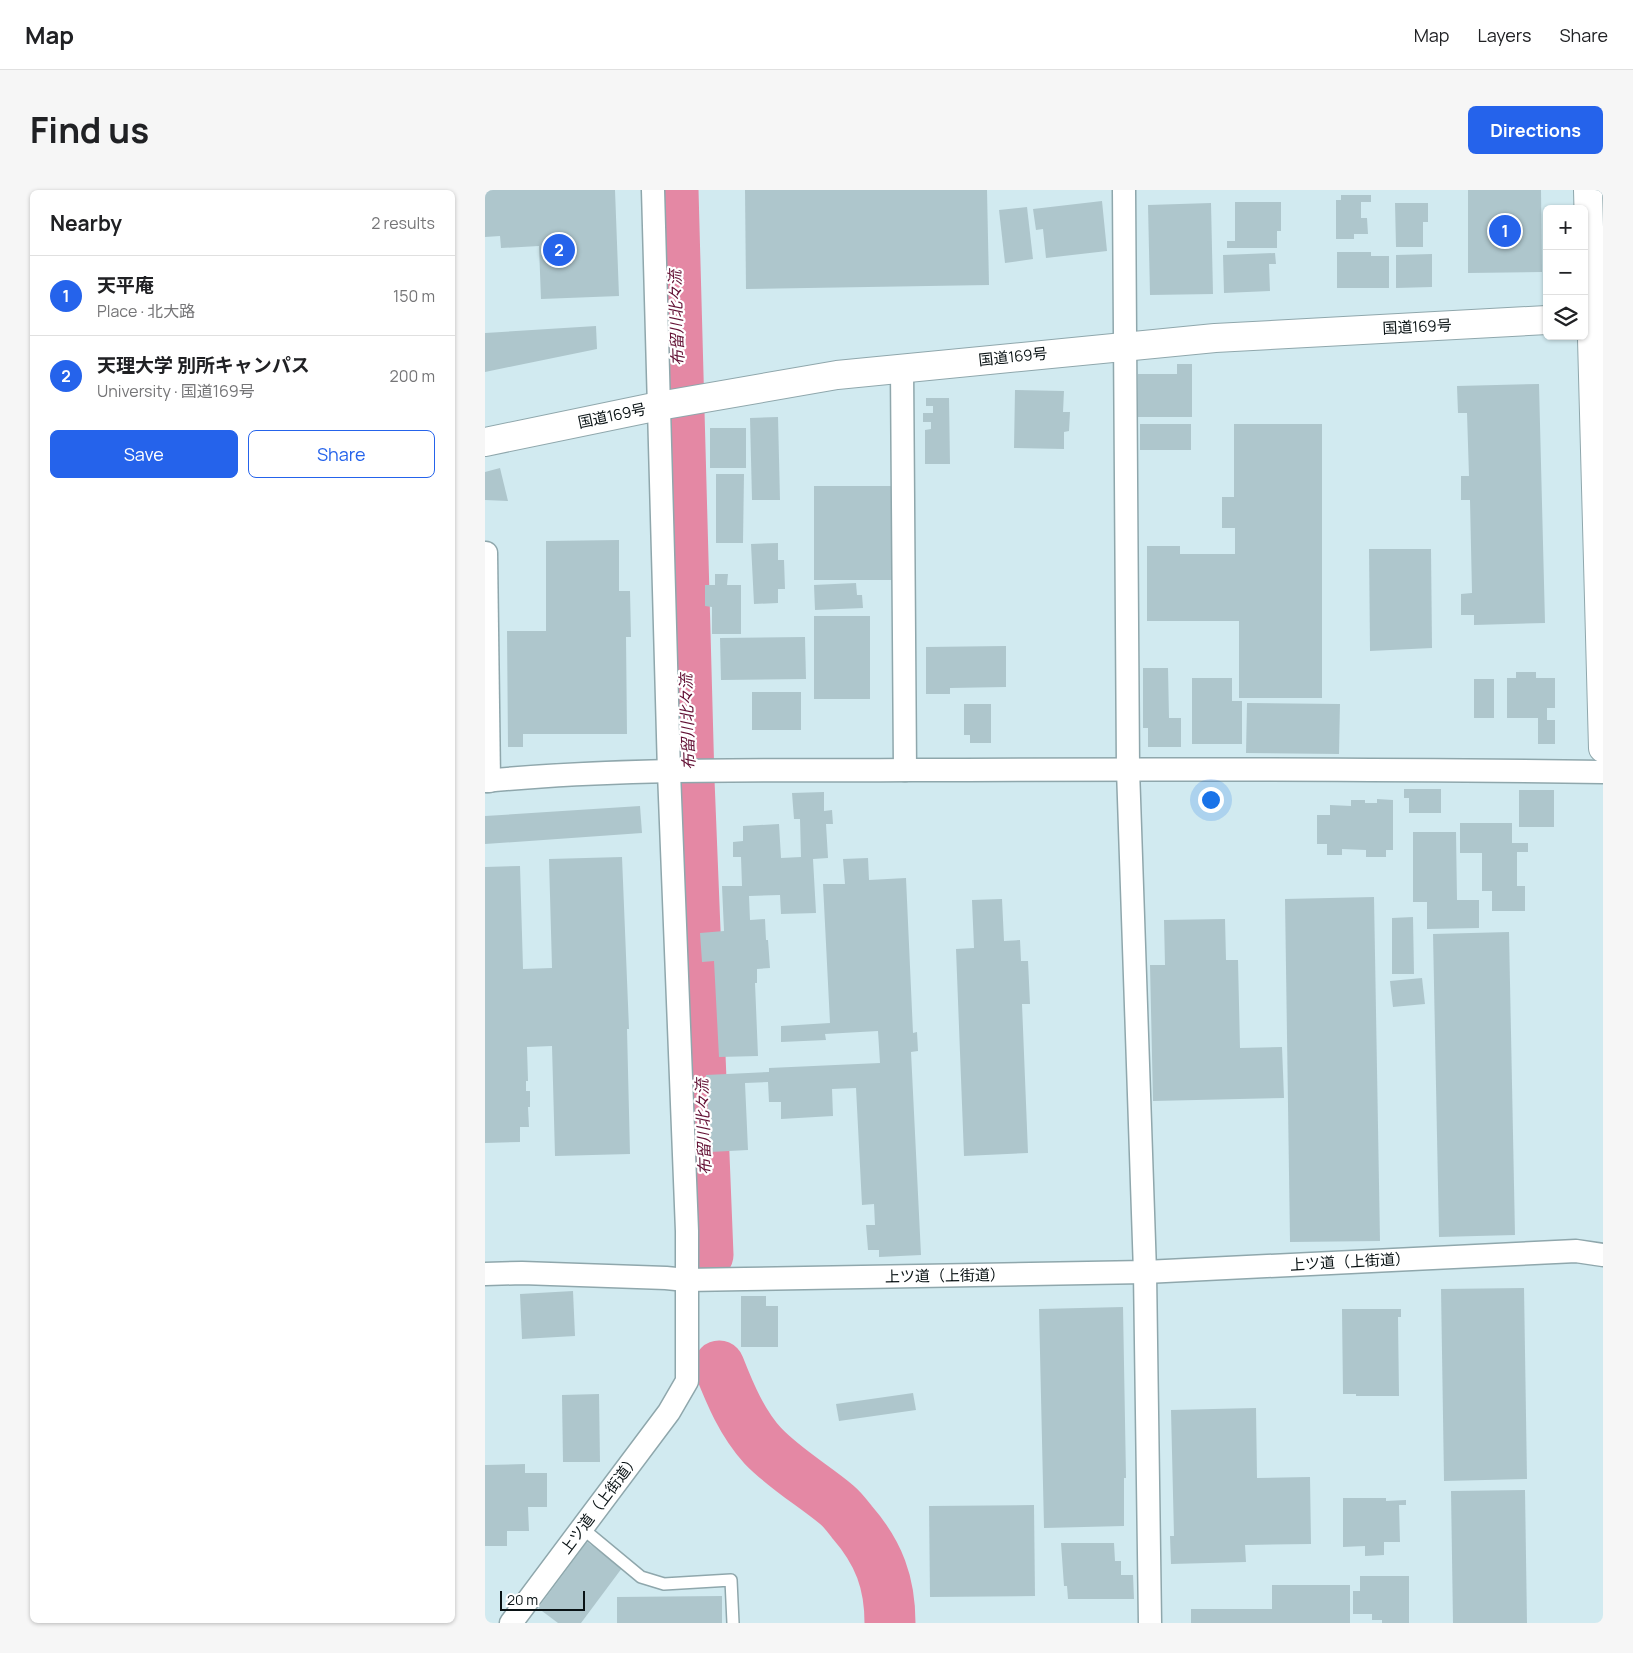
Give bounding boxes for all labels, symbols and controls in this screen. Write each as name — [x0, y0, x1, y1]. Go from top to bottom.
text: Map — [25, 18, 74, 51]
text: Map — [1414, 23, 1449, 47]
text: Layers — [1477, 23, 1531, 47]
text: Share — [1559, 23, 1608, 47]
text: Find us — [30, 106, 149, 154]
button: Directions — [1468, 106, 1603, 154]
map controls — [1543, 205, 1588, 340]
button: + — [1543, 205, 1588, 250]
text: Nearby — [50, 209, 122, 237]
text: 2 results — [371, 212, 435, 234]
pin: 1 — [1489, 212, 1521, 250]
pin: 2 — [543, 231, 575, 269]
button: − — [1543, 250, 1588, 295]
water label: 布留川北々流 — [663, 267, 689, 366]
text: 天平庵 — [97, 272, 154, 298]
text: 1 — [62, 285, 70, 307]
text: 150 m — [393, 285, 435, 307]
button: layers — [1543, 295, 1588, 340]
text: Place · 北大路 — [97, 300, 195, 322]
street label: 国道169号 — [1382, 314, 1452, 339]
street label: 国道169号 — [977, 342, 1049, 371]
text: 天理大学 別所キャンパス — [97, 352, 310, 378]
text: 2 — [61, 365, 71, 387]
text: 200 m — [390, 365, 435, 387]
text: University · 国道169号 — [97, 380, 255, 402]
street label: 国道169号 — [576, 398, 648, 433]
button: Save — [50, 430, 238, 478]
button: Share — [248, 430, 435, 478]
water label: 布留川北々流 — [674, 671, 700, 770]
your location — [1198, 787, 1224, 813]
water label: 布留川北々流 — [690, 1076, 716, 1175]
street label: 上ツ道（上街道） — [1289, 1248, 1410, 1275]
street label: 上ツ道（上街道） — [885, 1264, 1005, 1287]
street label: 上ツ道（上街道） — [555, 1449, 644, 1558]
scale bar — [500, 1588, 585, 1611]
text: 20 m — [507, 1590, 538, 1609]

